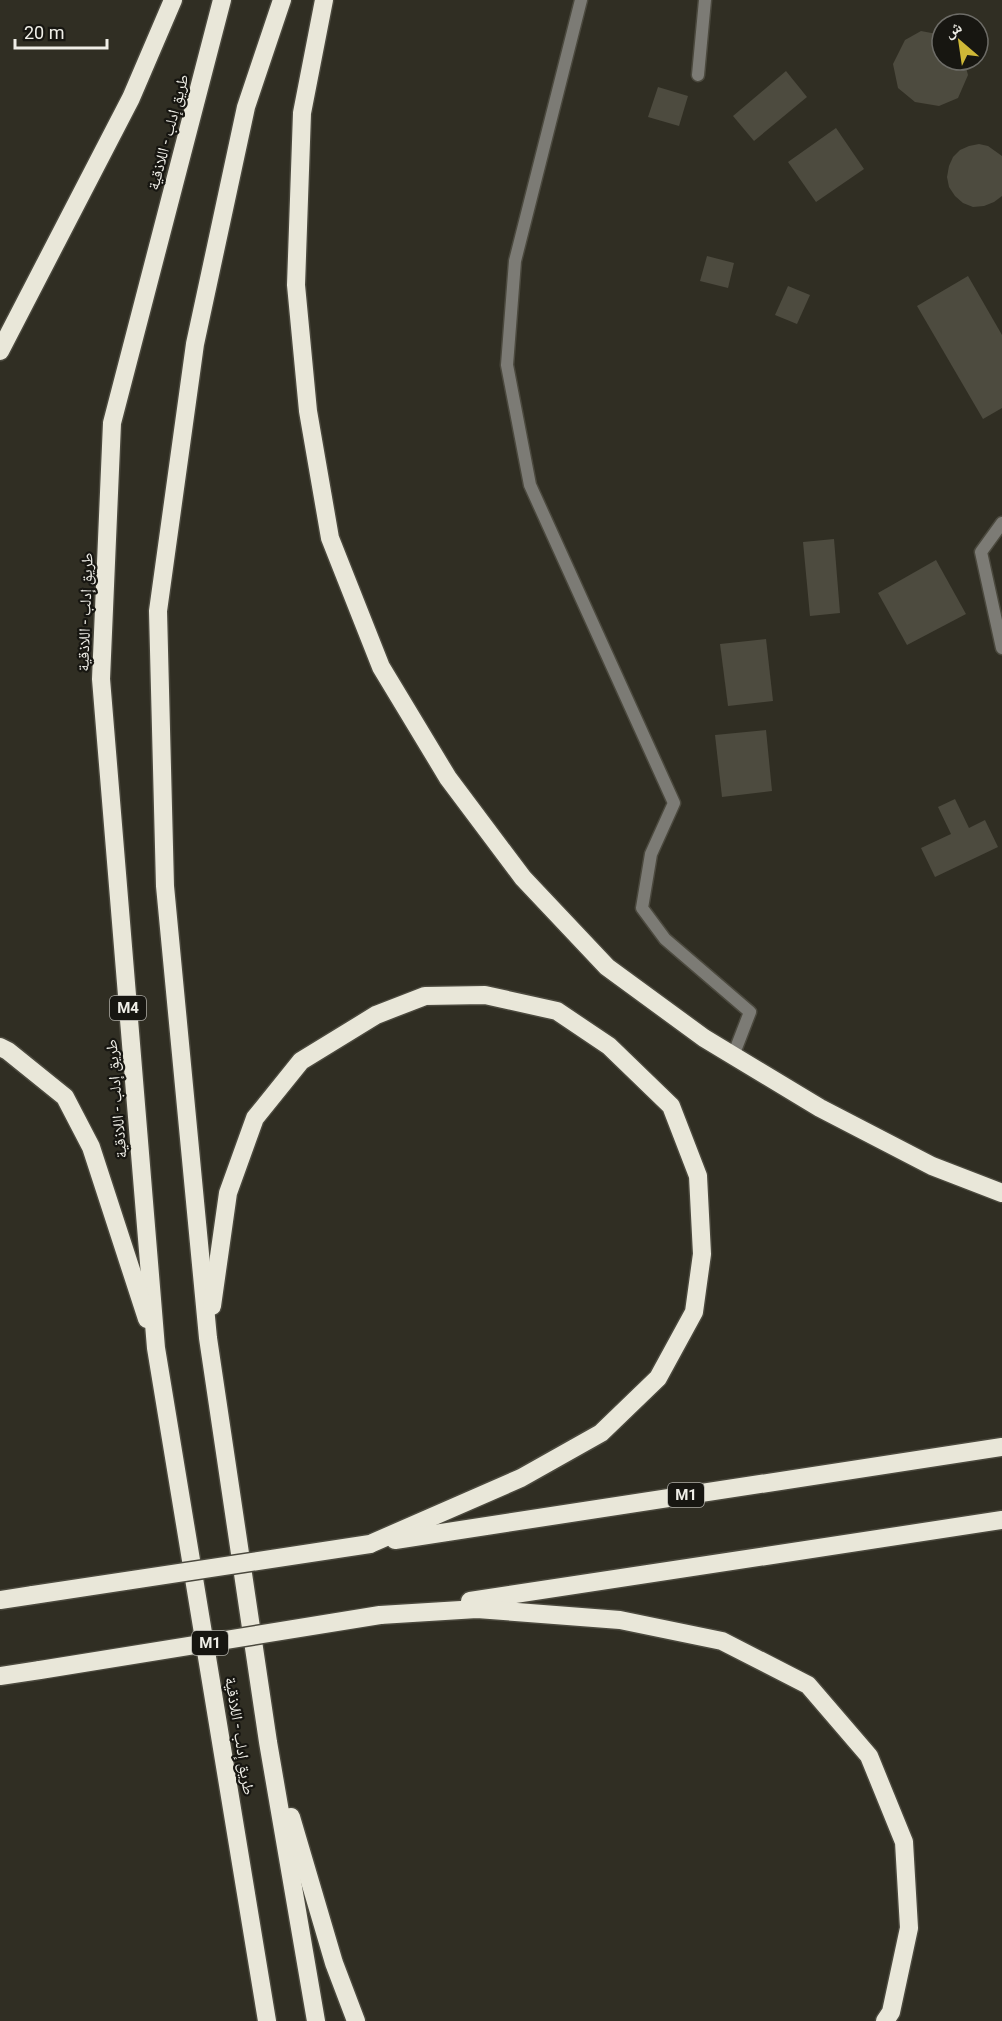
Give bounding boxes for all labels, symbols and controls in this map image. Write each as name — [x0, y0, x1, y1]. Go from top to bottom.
scale bar — [15, 12, 106, 50]
north arrow — [930, 12, 990, 72]
text: ش — [941, 17, 965, 42]
text: 20 m — [24, 22, 64, 43]
street label: طريق إدلب - اللاذقية — [143, 72, 194, 192]
street label: طريق إدلب - اللاذقية — [73, 552, 98, 672]
road number: M4 — [110, 996, 146, 1020]
street label: طريق إدلب - اللاذقية — [101, 1039, 132, 1159]
road number: M1 — [668, 1483, 704, 1507]
road number: M1 — [192, 1631, 228, 1655]
street label: طريق إدلب - اللاذقية — [220, 1676, 259, 1797]

